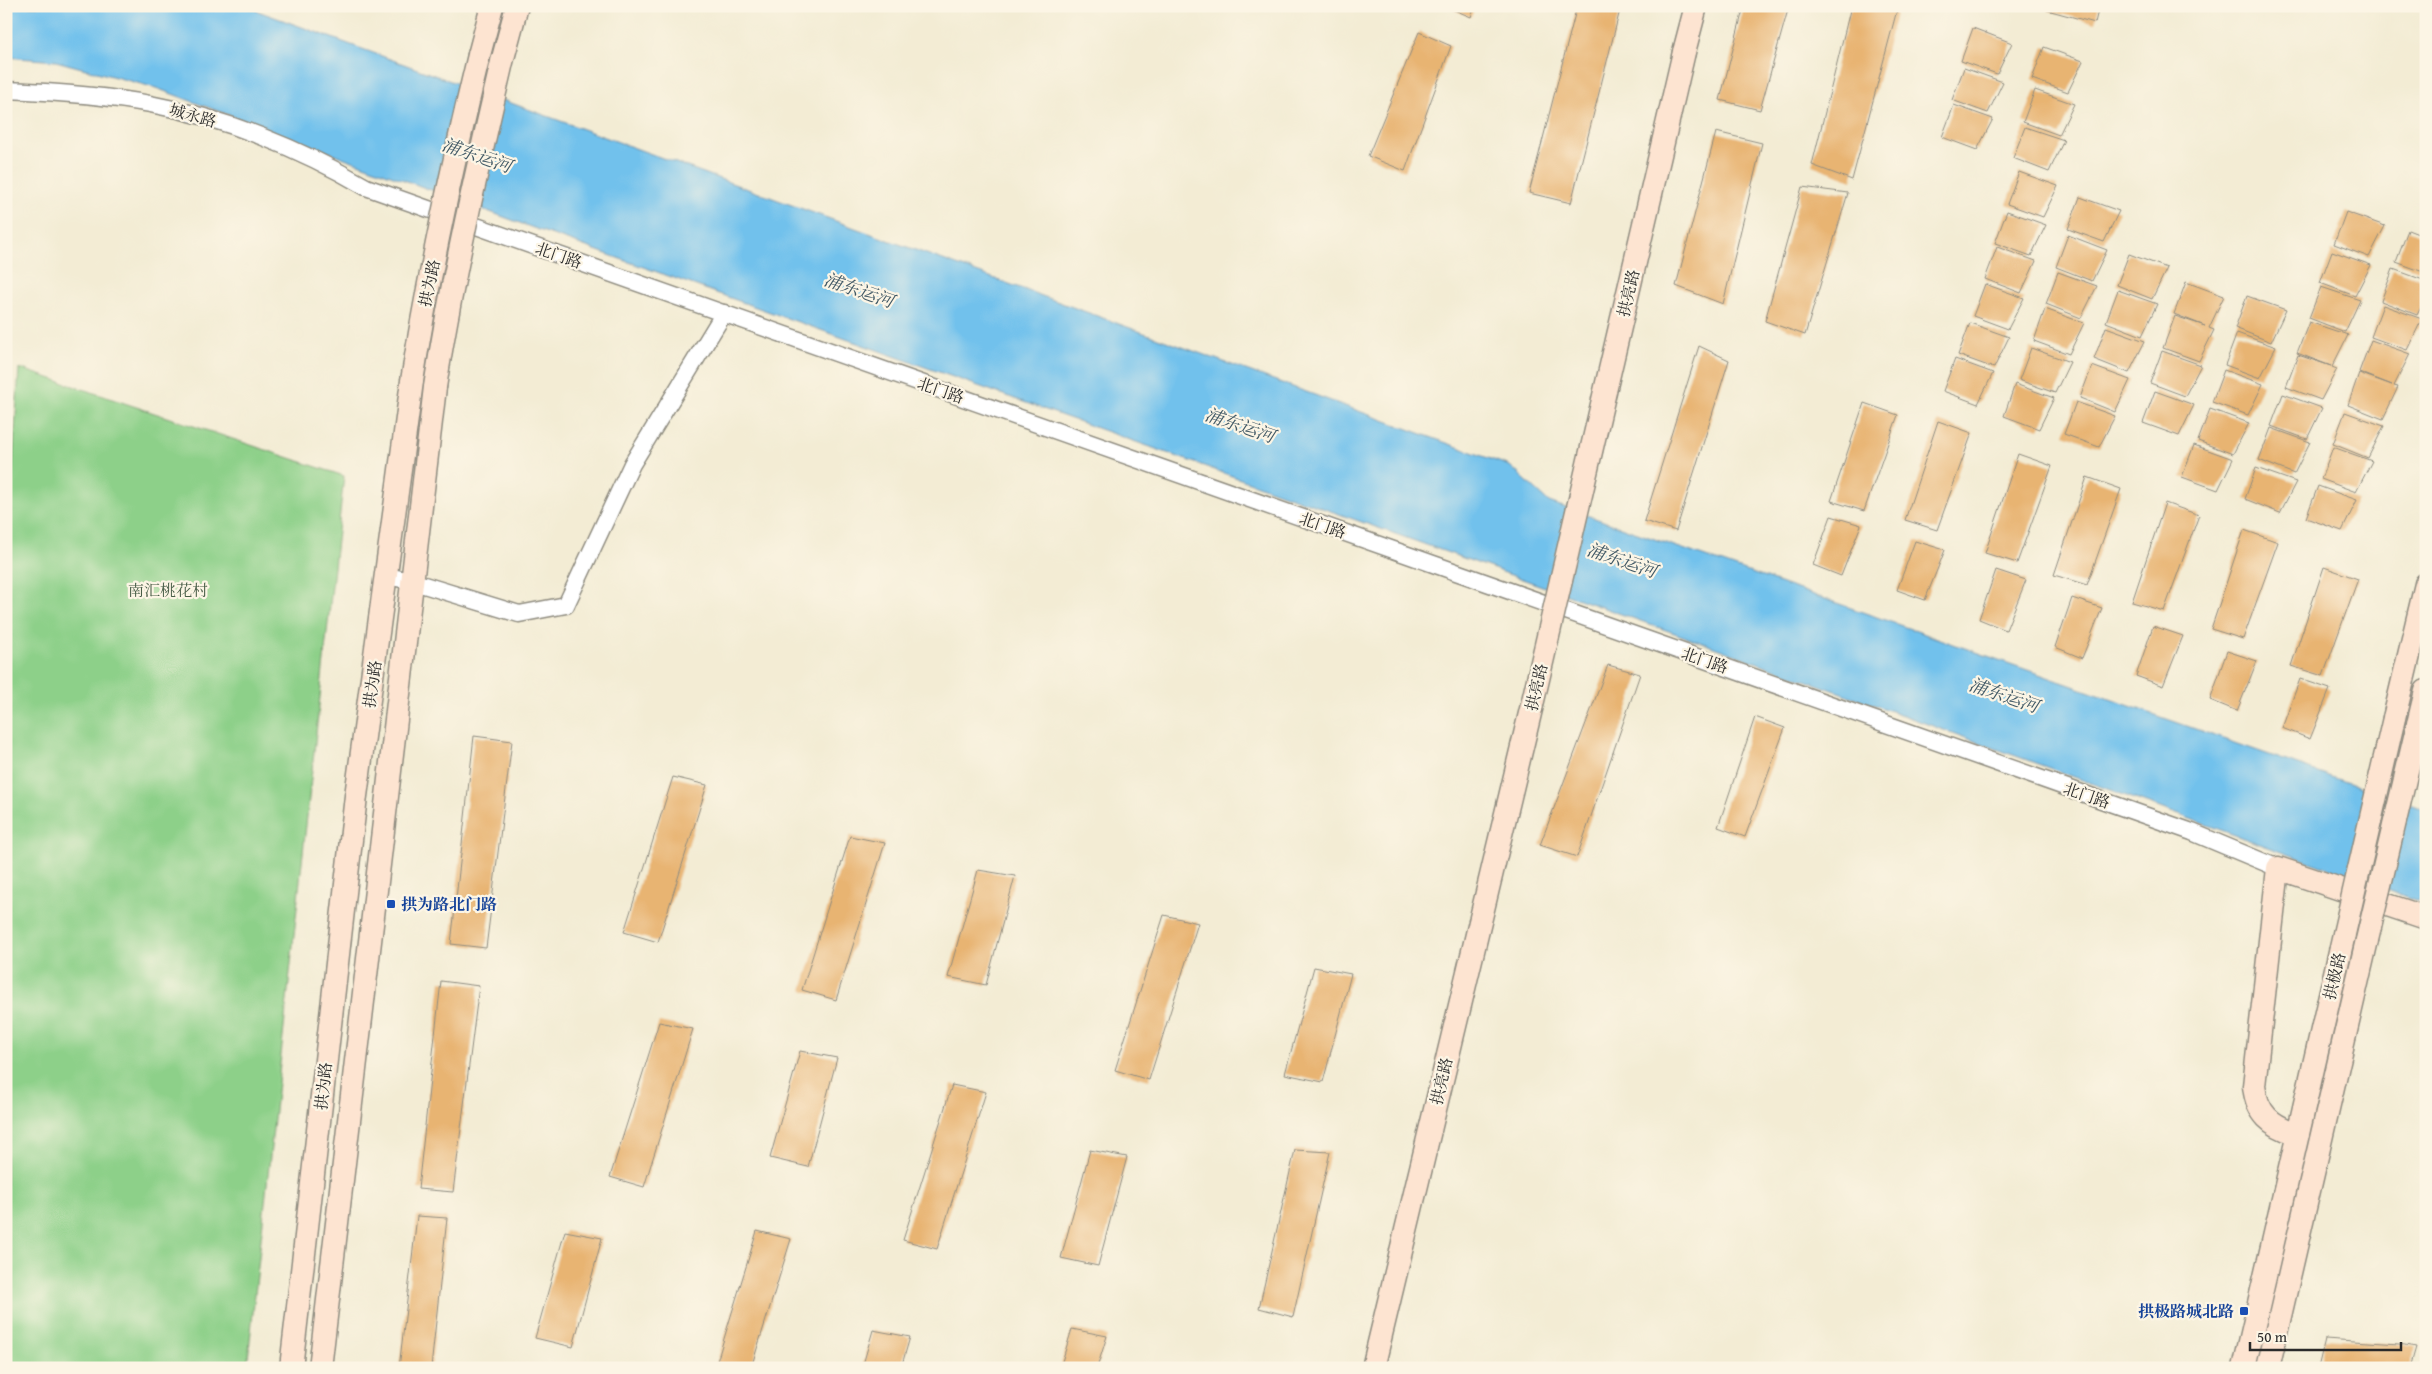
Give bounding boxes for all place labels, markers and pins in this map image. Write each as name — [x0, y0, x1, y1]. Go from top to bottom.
place label: 拱为路北门路 — [401, 892, 497, 916]
marker: 拱为路北门路 — [385, 898, 397, 910]
place label: 拱极路城北路 — [2138, 1299, 2234, 1323]
marker: 拱极路城北路 — [2238, 1305, 2250, 1317]

